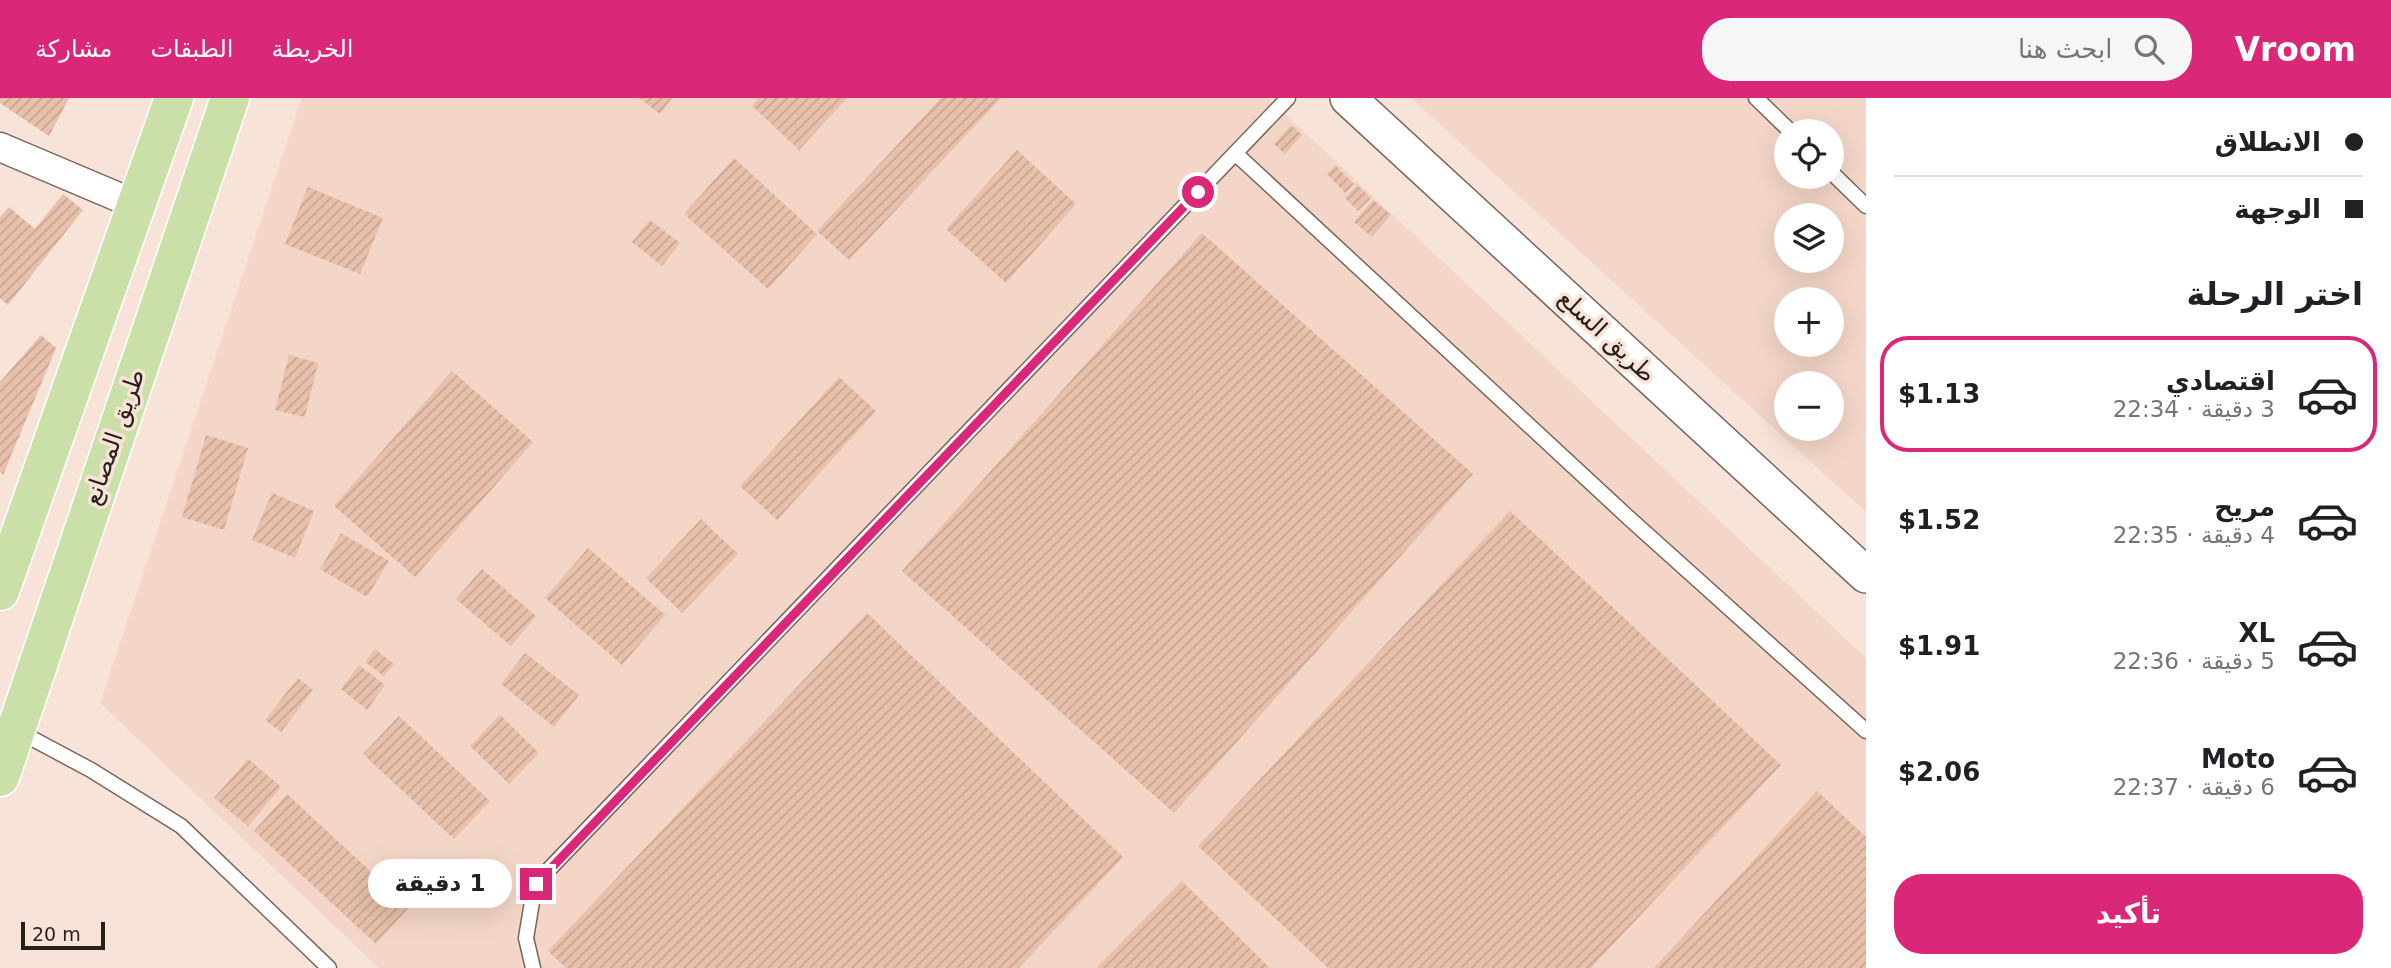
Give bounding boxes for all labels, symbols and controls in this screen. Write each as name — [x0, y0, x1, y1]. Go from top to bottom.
search box — [1702, 18, 2192, 81]
icon: search — [2130, 30, 2168, 68]
text: Vroom — [2234, 30, 2356, 69]
text: ابحث هنا — [2018, 34, 2112, 64]
text: مشاركة — [35, 35, 112, 63]
text: الطبقات — [150, 35, 233, 63]
text: الخريطة — [271, 35, 353, 63]
map controls — [1774, 119, 1844, 441]
button: locate — [1774, 119, 1844, 189]
text: الانطلاق — [2215, 127, 2321, 157]
route start — [1182, 176, 1214, 208]
text: الوجهة — [2234, 194, 2321, 224]
button: layers — [1774, 203, 1844, 273]
text: اختر الرحلة — [2186, 275, 2363, 313]
street label: طريق السلع — [1553, 284, 1661, 388]
button: + — [1774, 287, 1844, 357]
icon: car — [2296, 363, 2359, 426]
street label: طريق المصانع — [78, 365, 150, 509]
text: اقتصادي — [2166, 366, 2275, 396]
button: − — [1774, 371, 1844, 441]
text: $1.13 — [1898, 379, 1980, 409]
text: 3 دقيقة · 22:34 — [2113, 396, 2275, 422]
icon: car — [2296, 489, 2359, 552]
text: مريح — [2214, 492, 2275, 522]
text: $1.52 — [1898, 505, 1980, 535]
text: 4 دقيقة · 22:35 — [2113, 522, 2275, 548]
icon: car — [2296, 615, 2359, 678]
text: XL — [2238, 618, 2275, 648]
text: $1.91 — [1898, 631, 1980, 661]
text: 5 دقيقة · 22:36 — [2113, 648, 2275, 674]
icon: car — [2296, 741, 2359, 804]
text: Moto — [2201, 744, 2275, 774]
text: $2.06 — [1898, 757, 1980, 787]
text: 6 دقيقة · 22:37 — [2113, 774, 2275, 800]
callout: 1 دقيقة — [368, 860, 512, 908]
route end — [520, 868, 552, 900]
text: 1 دقيقة — [395, 870, 485, 896]
button: تأكيد — [1894, 874, 2363, 954]
scale bar — [21, 919, 105, 951]
text: 20 m — [32, 923, 81, 945]

